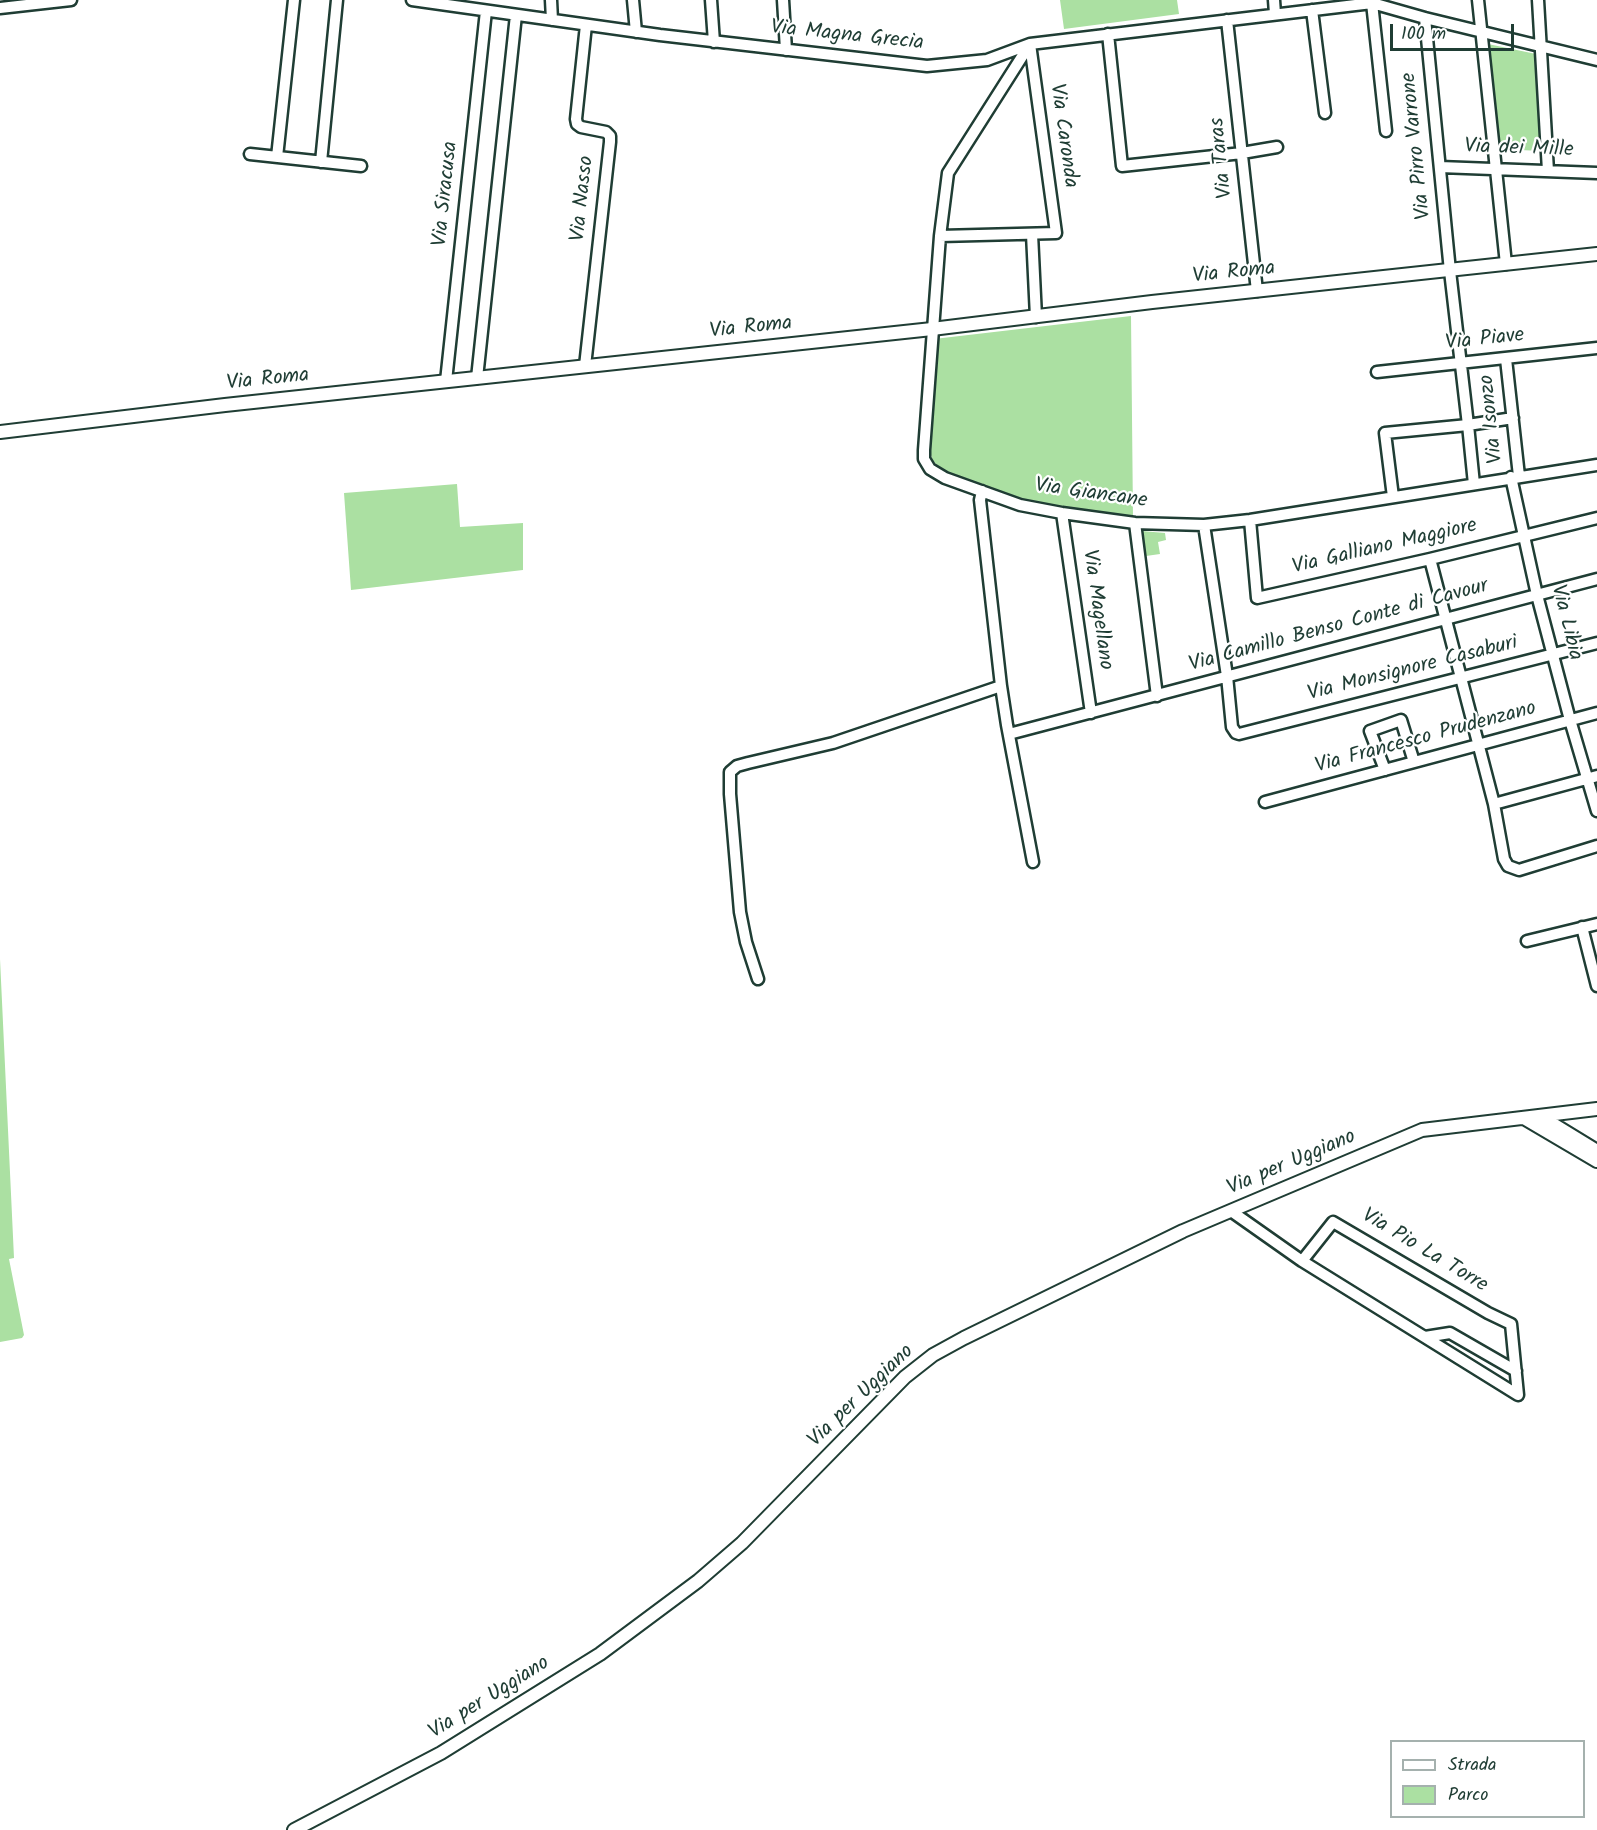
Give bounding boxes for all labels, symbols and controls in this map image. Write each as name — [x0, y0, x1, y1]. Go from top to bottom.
scale bar — [1393, 12, 1518, 50]
street label: Via Magna Grecia — [769, 16, 925, 58]
text: 100 m — [1401, 20, 1446, 49]
street label: Via Pirro Varrone — [1398, 71, 1438, 221]
street label: Via Caronda — [1042, 82, 1082, 190]
street label: Via Taras — [1206, 116, 1240, 200]
street label: Via dei Mille — [1464, 136, 1574, 164]
street label: Via Siracusa — [429, 140, 465, 248]
street label: Via Nasso — [567, 155, 601, 243]
street label: Via Roma — [1192, 257, 1276, 291]
street label: Via Roma — [709, 312, 793, 346]
street label: Via Piave — [1444, 324, 1526, 358]
street label: Via Roma — [226, 364, 310, 398]
street label: Via Isonzo — [1476, 373, 1510, 465]
street label: Via Giancane — [1033, 475, 1149, 515]
street label: Via Galliano Maggiore — [1290, 515, 1480, 581]
street label: Via Magellano — [1075, 548, 1117, 672]
street label: Via Camillo Benso Conte di Cavour — [1187, 575, 1491, 679]
street label: Via Libia — [1543, 583, 1587, 663]
street label: Via Monsignore Casaburi — [1305, 632, 1521, 708]
street label: Via Francesco Prudenzano — [1313, 697, 1539, 781]
street label: Via per Uggiano — [1224, 1126, 1360, 1202]
street label: Via Pio La Torre — [1356, 1204, 1492, 1300]
street label: Via per Uggiano — [804, 1340, 920, 1454]
street label: Via per Uggiano — [425, 1652, 555, 1746]
legend — [1390, 1740, 1585, 1818]
text: Strada — [1448, 1751, 1496, 1780]
text: Parco — [1448, 1781, 1488, 1810]

